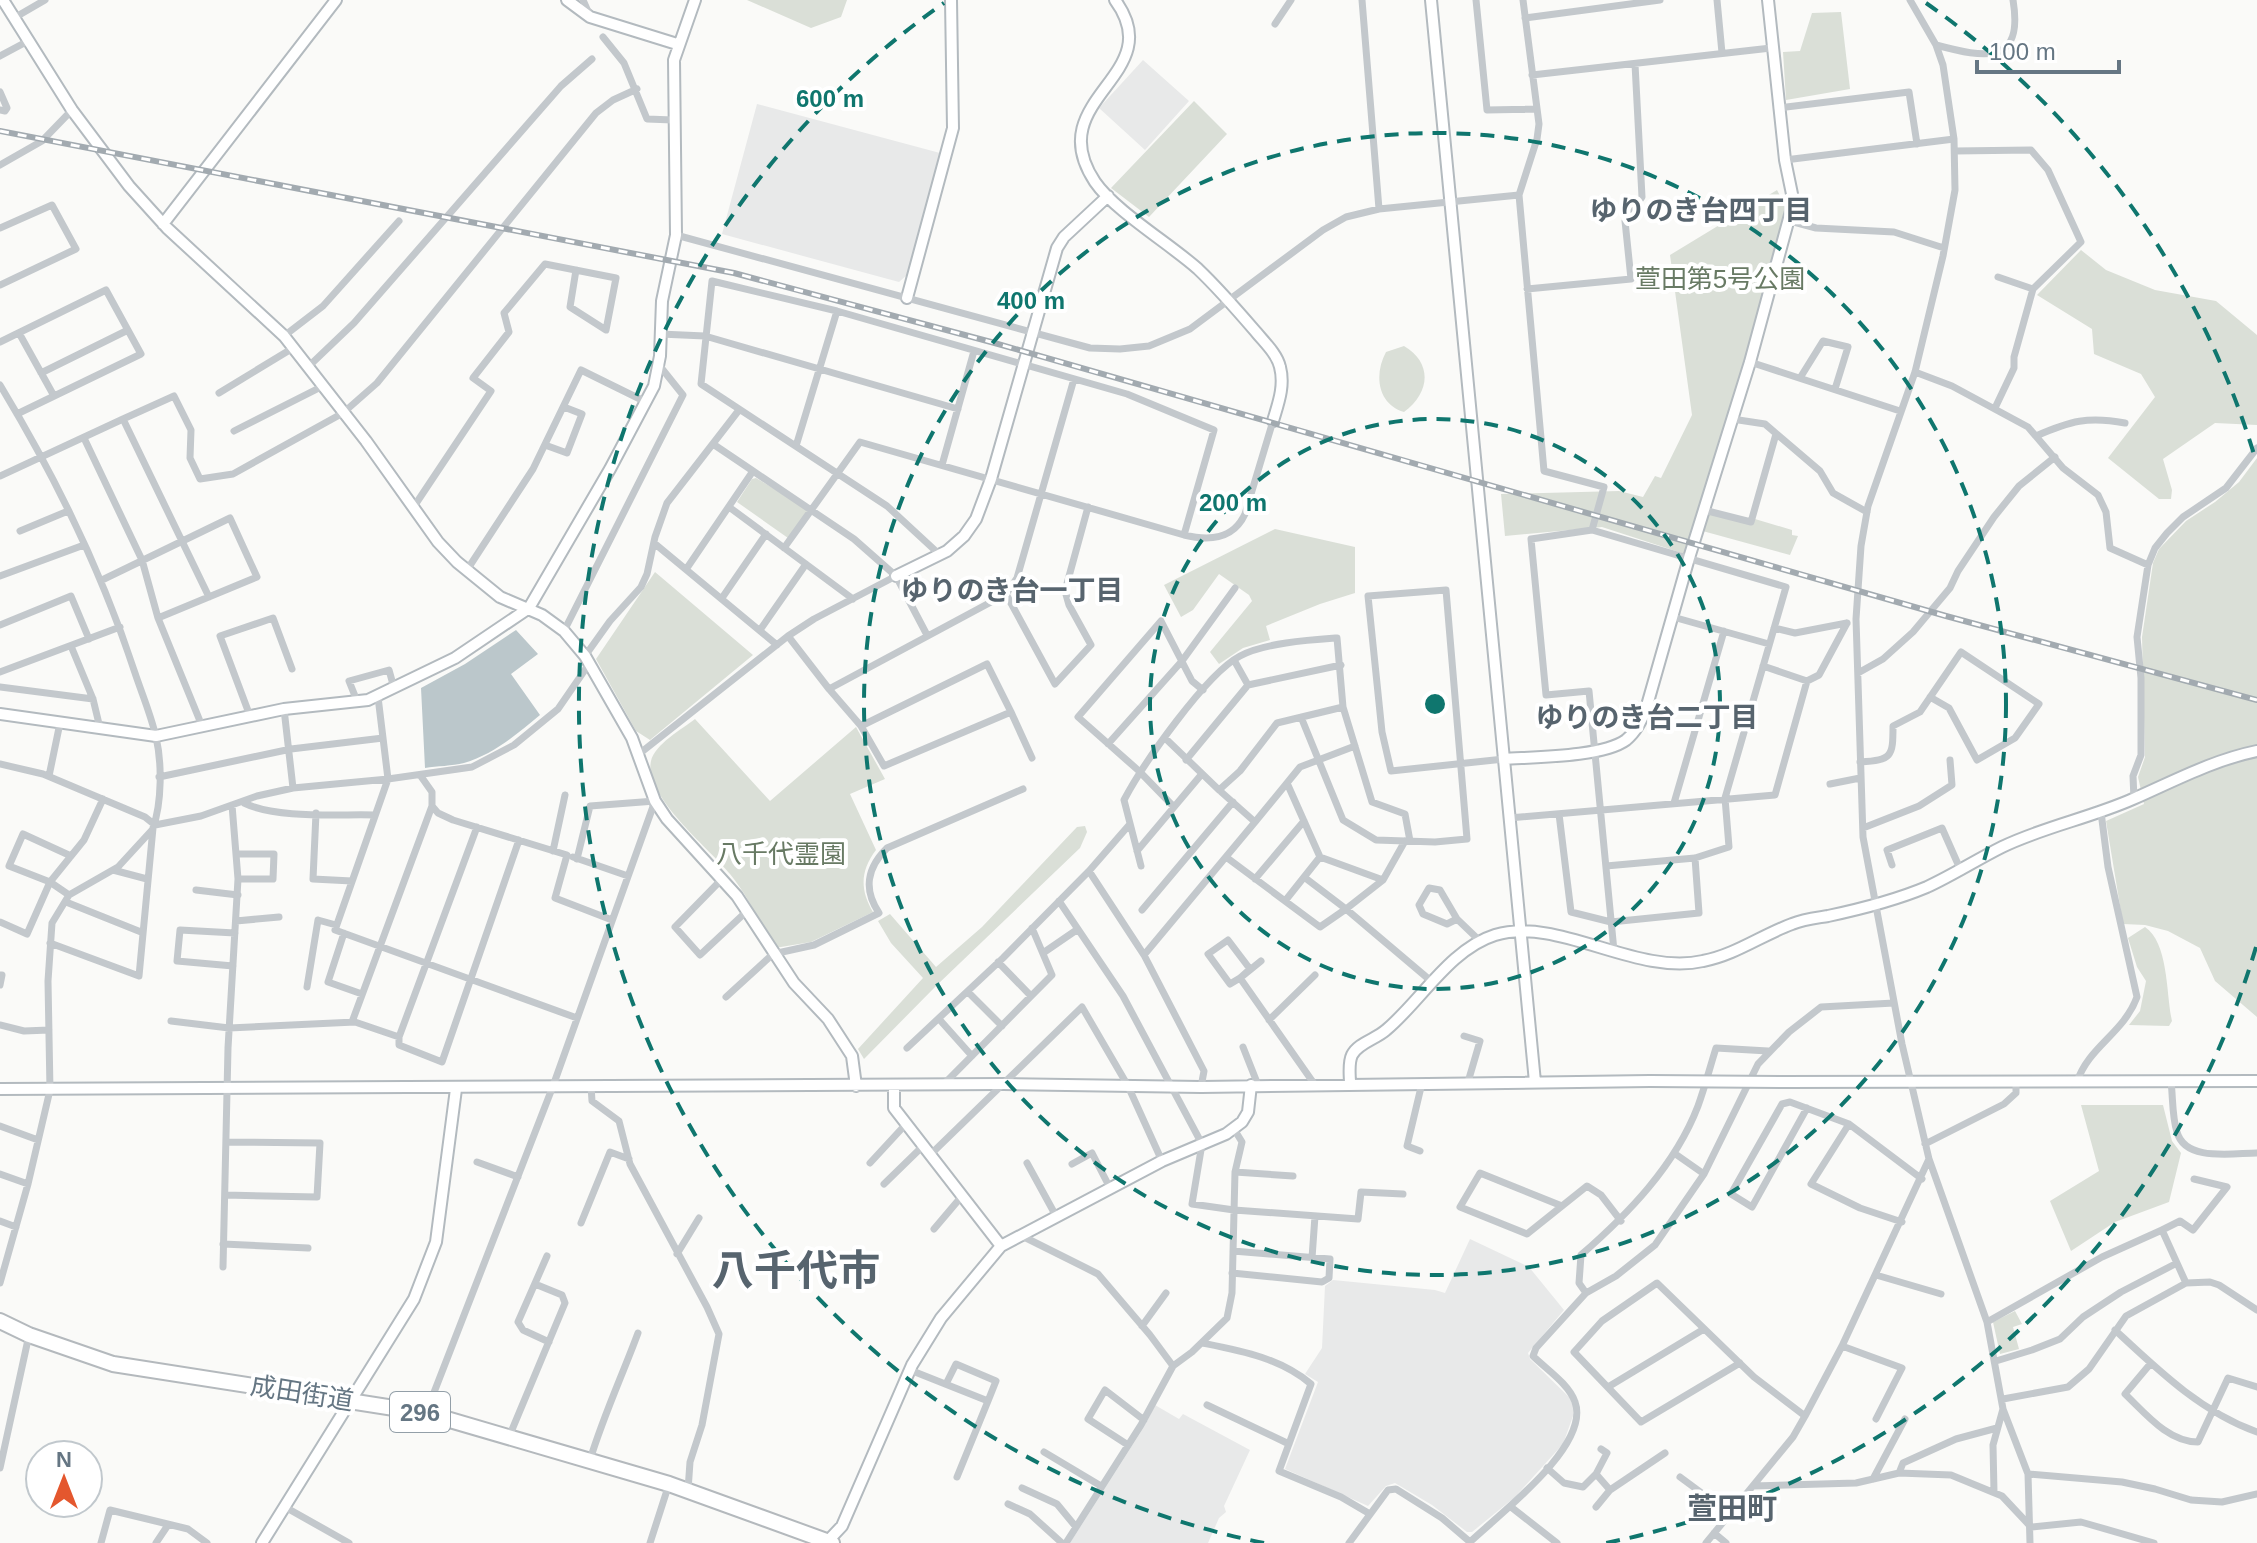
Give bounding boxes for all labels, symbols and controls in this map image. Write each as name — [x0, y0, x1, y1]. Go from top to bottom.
scale bar — [1977, 24, 2119, 74]
text: 100 m — [1989, 38, 2056, 65]
text: 600 m — [796, 85, 864, 112]
district label: ゆりのき台四丁目 — [1589, 195, 1813, 226]
park label: 萱田第5号公園 — [1635, 264, 1805, 294]
text: 400 m — [997, 287, 1065, 314]
text: 200 m — [1199, 489, 1267, 516]
district label: ゆりのき台一丁目 — [900, 575, 1124, 606]
centre of rings — [1421, 690, 1449, 718]
district label: ゆりのき台二丁目 — [1535, 702, 1759, 733]
park label: 八千代霊園 — [716, 839, 846, 869]
district label: 八千代市 — [712, 1247, 880, 1294]
street label: 成田街道 — [248, 1370, 356, 1416]
road number: 296 — [390, 1392, 450, 1432]
north arrow — [24, 1439, 104, 1519]
text: N — [56, 1447, 72, 1472]
district label: 萱田町 — [1687, 1492, 1777, 1525]

